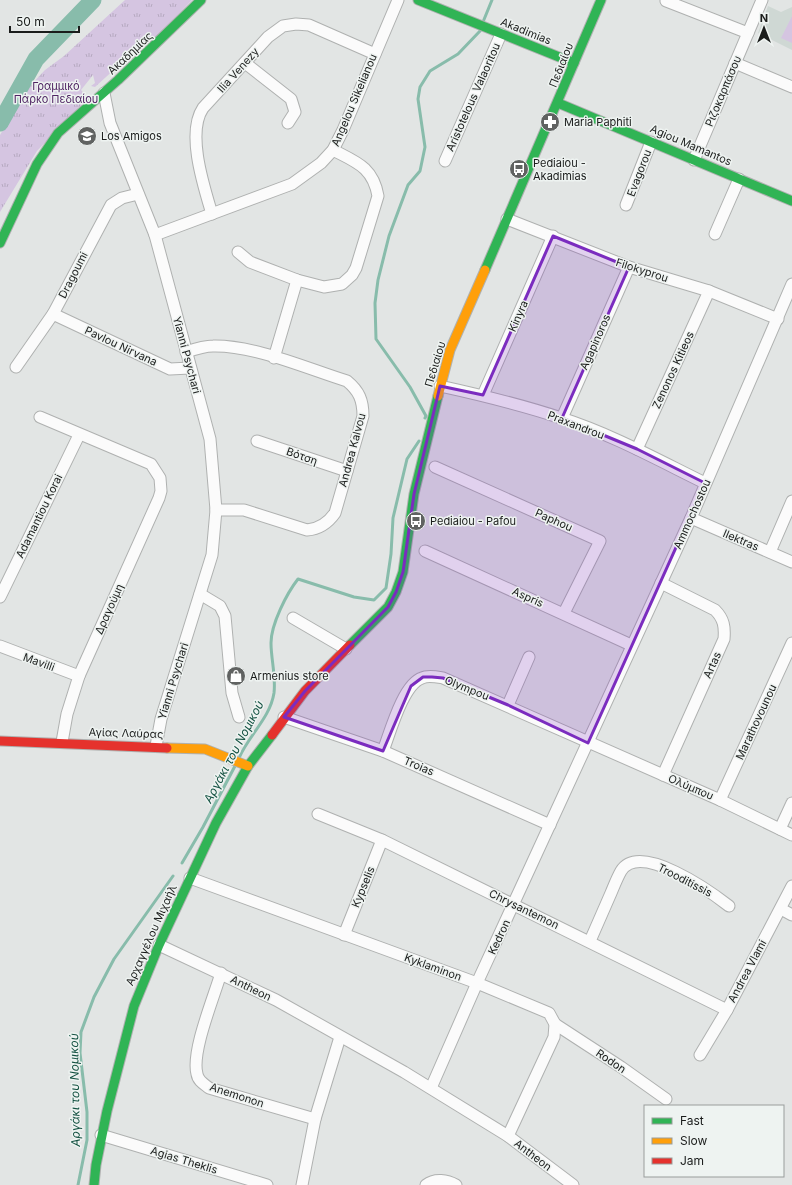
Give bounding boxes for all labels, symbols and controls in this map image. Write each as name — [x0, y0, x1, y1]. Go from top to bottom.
scale bar — [10, 8, 79, 34]
north arrow — [744, 8, 784, 48]
text: N — [760, 11, 768, 25]
text: 50 m — [16, 14, 45, 29]
street label: Akadimias — [499, 14, 554, 48]
street label: Ακαδημίας — [105, 29, 155, 77]
street label: Aristotelous Valaoritou — [443, 41, 503, 153]
street label: Πεδιαίου — [546, 41, 576, 89]
street label: Ilia Venezy — [214, 45, 262, 95]
street label: Angelou Sikelianou — [328, 52, 380, 148]
street label: Ριζοκαρπάσου — [702, 53, 744, 129]
park label: Γραμμικό Πάρκο Πεδιαίου — [14, 79, 98, 106]
pharmacy icon: Maria Paphiti — [539, 111, 561, 133]
place label: Maria Paphiti — [564, 115, 632, 129]
street label: Agiou Mamantos — [648, 121, 734, 169]
school or university icon: Los Amigos — [76, 125, 98, 147]
place label: Los Amigos — [101, 129, 162, 143]
street label: Evagorou — [624, 147, 654, 199]
place label: Pediaiou - Akadimias — [533, 156, 587, 183]
bus stop icon: Pediaiou - Akadimias — [508, 158, 530, 180]
street label: Dragoumi — [55, 249, 91, 301]
street label: Filokyprou — [614, 255, 670, 285]
street label: Kinyra — [505, 298, 531, 334]
street label: Agapinoros — [577, 312, 614, 372]
street label: Yianni Psychari — [170, 315, 204, 395]
street label: Pavlou Nirvana — [83, 323, 159, 369]
street label: Zenonos Kitieos — [649, 329, 697, 411]
street label: Πεδιαίου — [421, 339, 449, 389]
street label: Praxandrou — [546, 408, 606, 442]
street label: Andrea Kalvou — [335, 412, 369, 488]
street label: Βότση — [284, 444, 320, 468]
street label: Adamantiou Korai — [13, 472, 65, 560]
street label: Ammochostou — [670, 477, 714, 551]
street label: Paphou — [533, 506, 575, 534]
bus stop icon: Pediaiou - Pafou — [405, 510, 427, 532]
place label: Pediaiou - Pafou — [430, 514, 516, 528]
street label: Ilektras — [721, 526, 761, 554]
street label: Δραγούμη — [92, 582, 126, 636]
street label: Aspris — [510, 584, 546, 610]
street label: Yianni Psychari — [155, 641, 191, 721]
street label: Artas — [700, 649, 724, 680]
street label: Mavilli — [21, 650, 57, 674]
shop icon: Armenius store — [225, 665, 247, 687]
place label: Armenius store — [250, 669, 329, 683]
street label: Olympou — [443, 673, 491, 703]
street label: Marathovounou — [732, 682, 780, 762]
water label: Αργάκι του Νομικού — [200, 698, 267, 806]
street label: Αγίας Λαύρας — [88, 725, 164, 741]
street label: Troias — [402, 753, 436, 779]
street label: Ολύμπου — [666, 771, 716, 803]
street label: Trooditissis — [655, 860, 715, 900]
street label: Kypselis — [348, 864, 378, 910]
street label: Αρχαγγέλου Μιχαήλ — [122, 882, 180, 988]
street label: Chrysantemon — [487, 886, 561, 932]
street label: Kedron — [485, 917, 513, 957]
street label: Andrea Vlami — [725, 937, 769, 1005]
street label: Kyklaminon — [402, 950, 464, 984]
street label: Antheon — [228, 972, 274, 1004]
water label: Αργάκι του Νομικού — [66, 1033, 83, 1148]
street label: Rodon — [593, 1046, 629, 1076]
street label: Anemonon — [208, 1080, 266, 1110]
legend — [644, 1105, 784, 1177]
text: Fast — [680, 1113, 704, 1128]
text: Slow — [680, 1133, 708, 1148]
street label: Antheon — [511, 1136, 555, 1174]
street label: Agias Theklis — [149, 1143, 219, 1177]
text: Jam — [680, 1153, 704, 1168]

